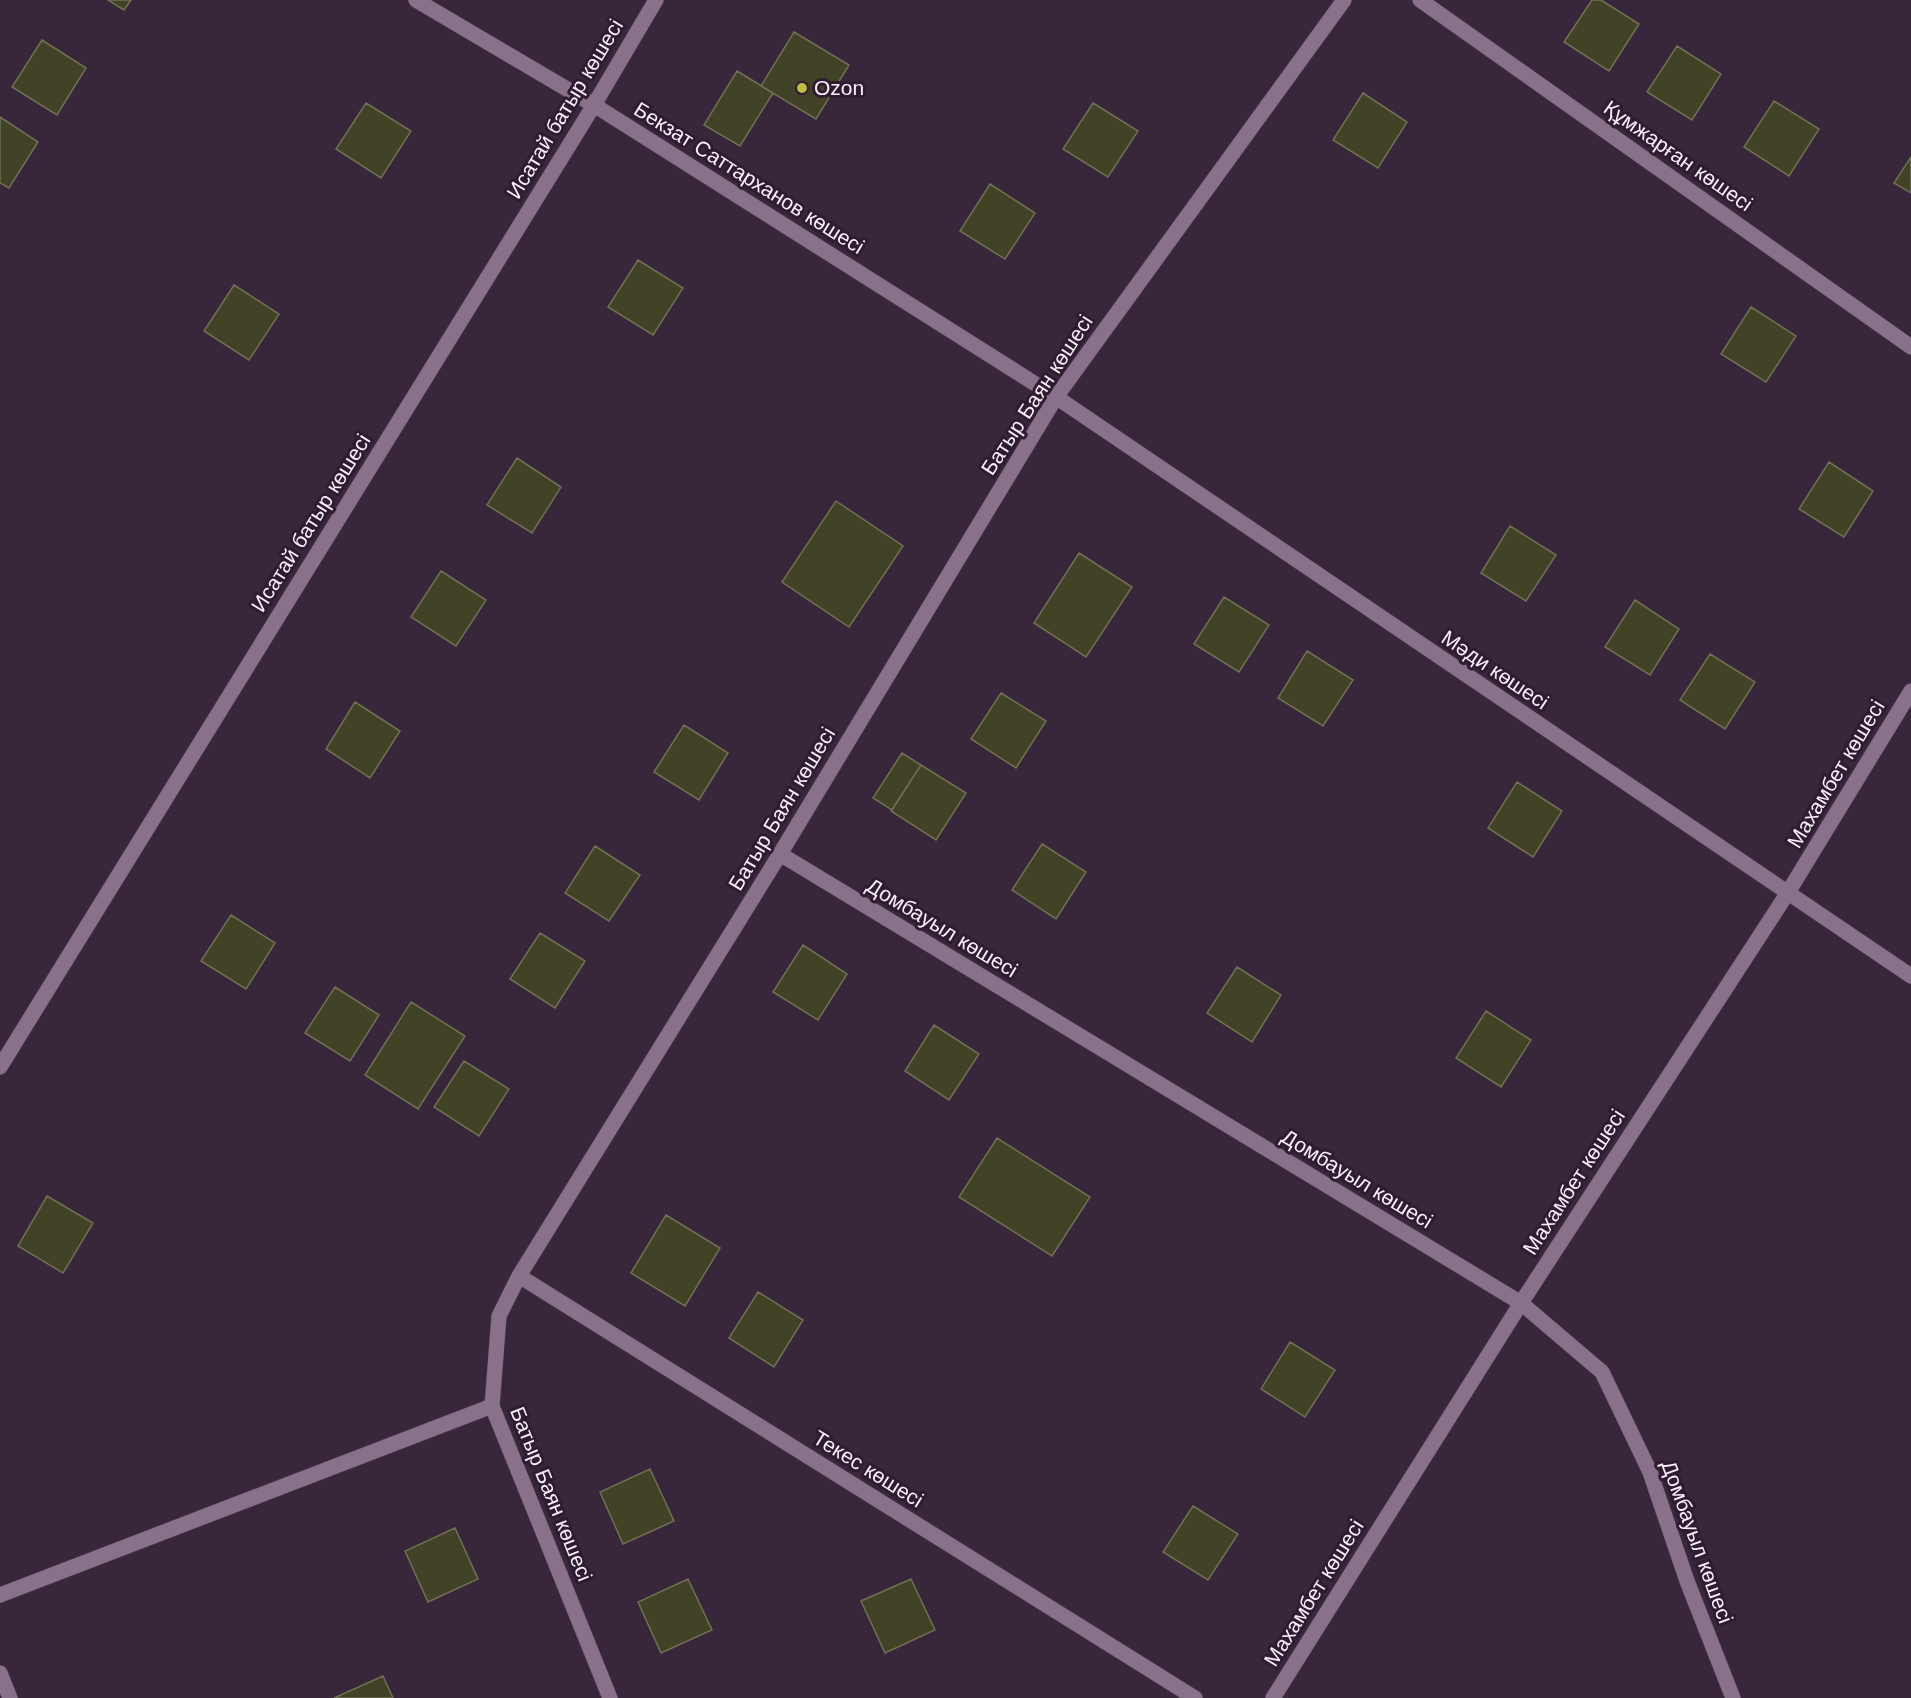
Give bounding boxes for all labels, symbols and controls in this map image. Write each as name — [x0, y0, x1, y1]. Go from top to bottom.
street label: Исатай батыр көшесі — [502, 15, 627, 203]
place label: Ozon — [814, 76, 864, 99]
marker: Ozon — [795, 81, 809, 95]
street label: Құмжарған көшесі — [1600, 96, 1757, 215]
street label: Бекзат Саттарханов көшесі — [630, 97, 868, 258]
street label: Батыр Баян көшесі — [976, 310, 1097, 479]
street label: Исатай батыр көшесі — [247, 430, 375, 616]
street label: Мәди көшесі — [1438, 626, 1553, 714]
street label: Махамбет көшесі — [1782, 696, 1889, 852]
street label: Батыр Баян көшесі — [724, 723, 839, 894]
street label: Домбауыл көшесі — [863, 874, 1022, 982]
street label: Махамбет көшесі — [1518, 1105, 1629, 1259]
street label: Домбауыл көшесі — [1278, 1125, 1437, 1233]
street label: Батыр Баян көшесі — [506, 1403, 597, 1584]
street label: Текес көшесі — [809, 1426, 928, 1512]
street label: Домбауыл көшесі — [1657, 1457, 1738, 1626]
street label: Махамбет көшесі — [1259, 1515, 1368, 1670]

